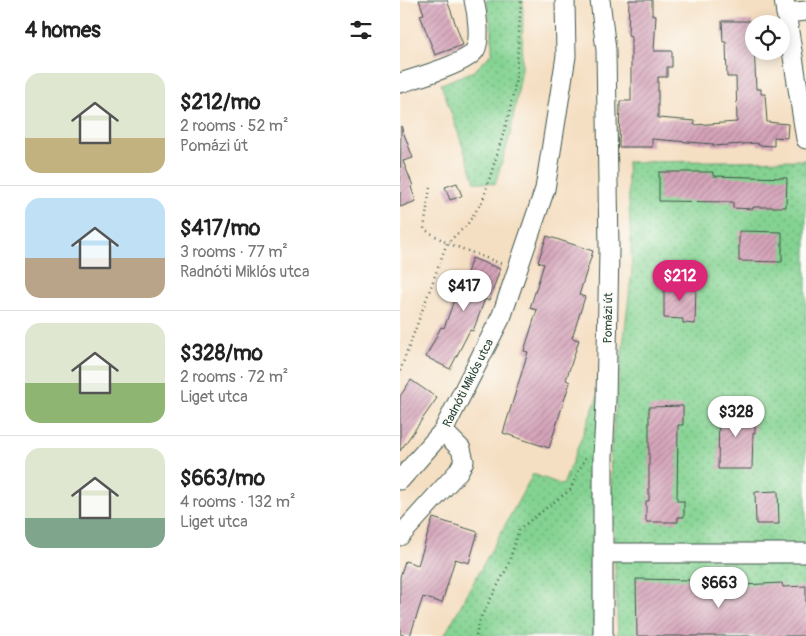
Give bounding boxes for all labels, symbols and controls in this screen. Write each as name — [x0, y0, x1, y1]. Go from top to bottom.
map controls — [745, 15, 790, 60]
button: locate — [745, 15, 790, 60]
icon: filters — [347, 16, 375, 44]
text: 4 homes — [25, 17, 101, 44]
text: $212/mo — [180, 89, 261, 116]
icon: home — [65, 93, 125, 153]
text: 2 rooms · 52 m² — [180, 116, 289, 136]
text: Pomázi út — [180, 136, 248, 156]
text: $417/mo — [180, 215, 260, 242]
icon: home — [65, 218, 125, 278]
text: 3 rooms · 77 m² — [180, 242, 288, 262]
pin: $212 — [650, 260, 710, 302]
text: Radnóti Miklós utca — [180, 262, 309, 282]
text: $212 — [664, 266, 696, 286]
pin: $417 — [434, 270, 494, 312]
text: $417 — [448, 276, 480, 296]
street label: Pomázi út — [601, 292, 616, 344]
street label: Radnóti Miklós utca — [440, 336, 497, 430]
text: $328/mo — [180, 340, 263, 367]
icon: home — [65, 343, 125, 403]
text: 2 rooms · 72 m² — [180, 367, 288, 387]
text: Liget utca — [180, 387, 248, 407]
pin: $328 — [706, 396, 766, 438]
text: $328 — [719, 402, 753, 422]
text: $663/mo — [180, 465, 265, 492]
icon: home — [65, 468, 125, 528]
text: 4 rooms · 132 m² — [180, 492, 295, 512]
text: Liget utca — [180, 512, 248, 532]
pin: $663 — [689, 566, 749, 609]
text: $663 — [701, 573, 737, 593]

